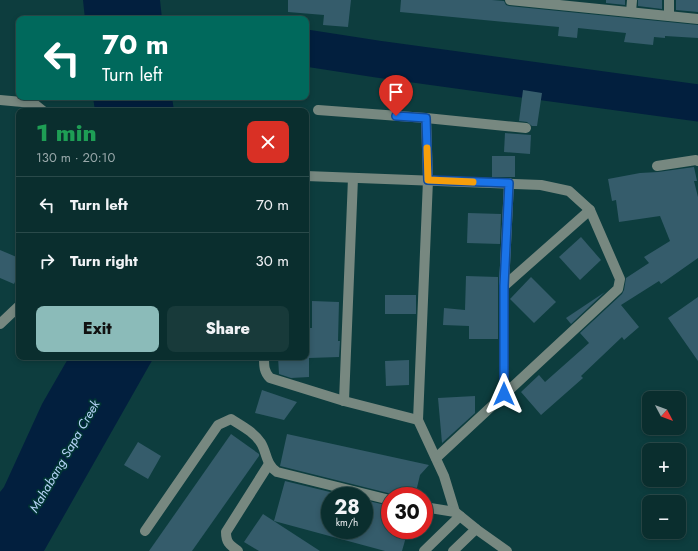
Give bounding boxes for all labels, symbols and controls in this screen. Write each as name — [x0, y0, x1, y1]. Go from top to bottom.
text: 70 m — [102, 24, 169, 65]
icon: left — [36, 32, 88, 84]
text: Turn left — [102, 62, 162, 88]
pin — [379, 75, 413, 116]
icon: arrive — [385, 81, 407, 103]
text: 1 min — [36, 115, 97, 150]
button: close — [247, 121, 289, 163]
text: 130 m · 20:10 — [36, 148, 115, 167]
icon: left — [36, 194, 58, 216]
text: Turn left — [70, 194, 128, 216]
text: 70 m — [256, 194, 289, 216]
icon: right — [36, 250, 58, 272]
text: Turn right — [70, 250, 138, 272]
text: 30 m — [256, 250, 289, 272]
button: Exit — [36, 306, 159, 352]
button: Share — [167, 306, 289, 352]
position arrow — [483, 373, 525, 415]
north arrow — [642, 391, 686, 435]
map controls — [642, 391, 686, 539]
water label: Mahabang Sapa Creek — [24, 396, 105, 516]
button: + — [642, 443, 686, 487]
speed limit sign: 30 — [381, 487, 433, 539]
text: 28 — [334, 493, 360, 522]
button: − — [642, 495, 686, 539]
text: km/h — [336, 515, 358, 530]

